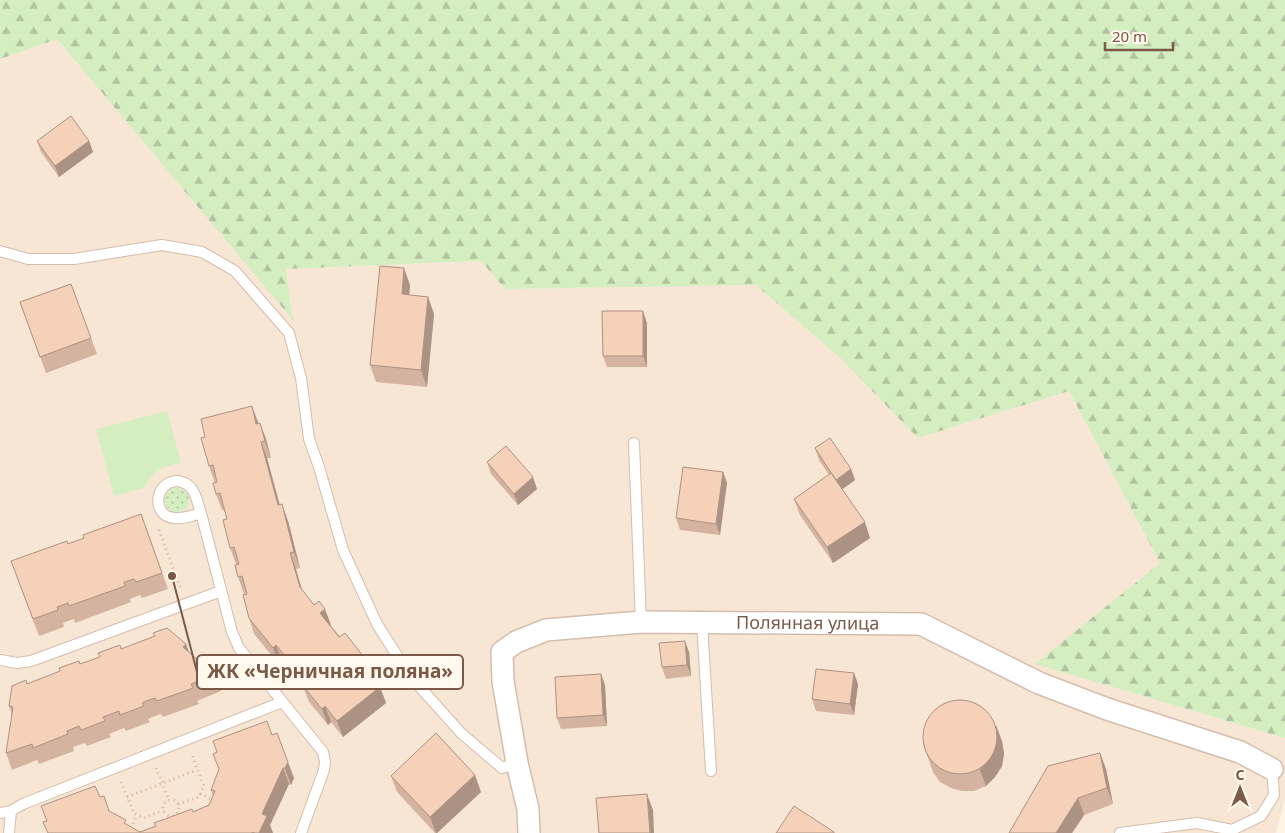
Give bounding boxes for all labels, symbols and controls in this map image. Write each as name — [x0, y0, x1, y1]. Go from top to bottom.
scale bar — [1105, 20, 1172, 52]
text: 20 m — [1112, 26, 1147, 46]
street label: Полянная улица — [736, 610, 879, 635]
callout: ЖК «Черничная поляна» — [197, 655, 463, 689]
text: ЖК «Черничная поляна» — [207, 658, 453, 684]
north arrow — [1215, 763, 1265, 813]
text: С — [1235, 765, 1245, 784]

